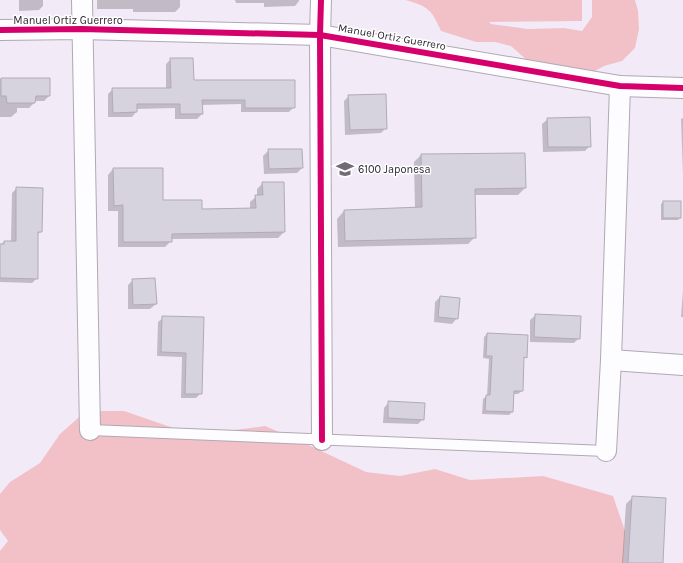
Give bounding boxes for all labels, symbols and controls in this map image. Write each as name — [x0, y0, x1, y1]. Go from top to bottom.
street label: Manuel Ortiz Guerrero — [13, 14, 123, 27]
street label: Manuel Ortiz Guerrero — [337, 21, 447, 53]
school or university icon: 6100 Japonesa — [335, 159, 355, 179]
place label: 6100 Japonesa — [358, 163, 431, 176]

